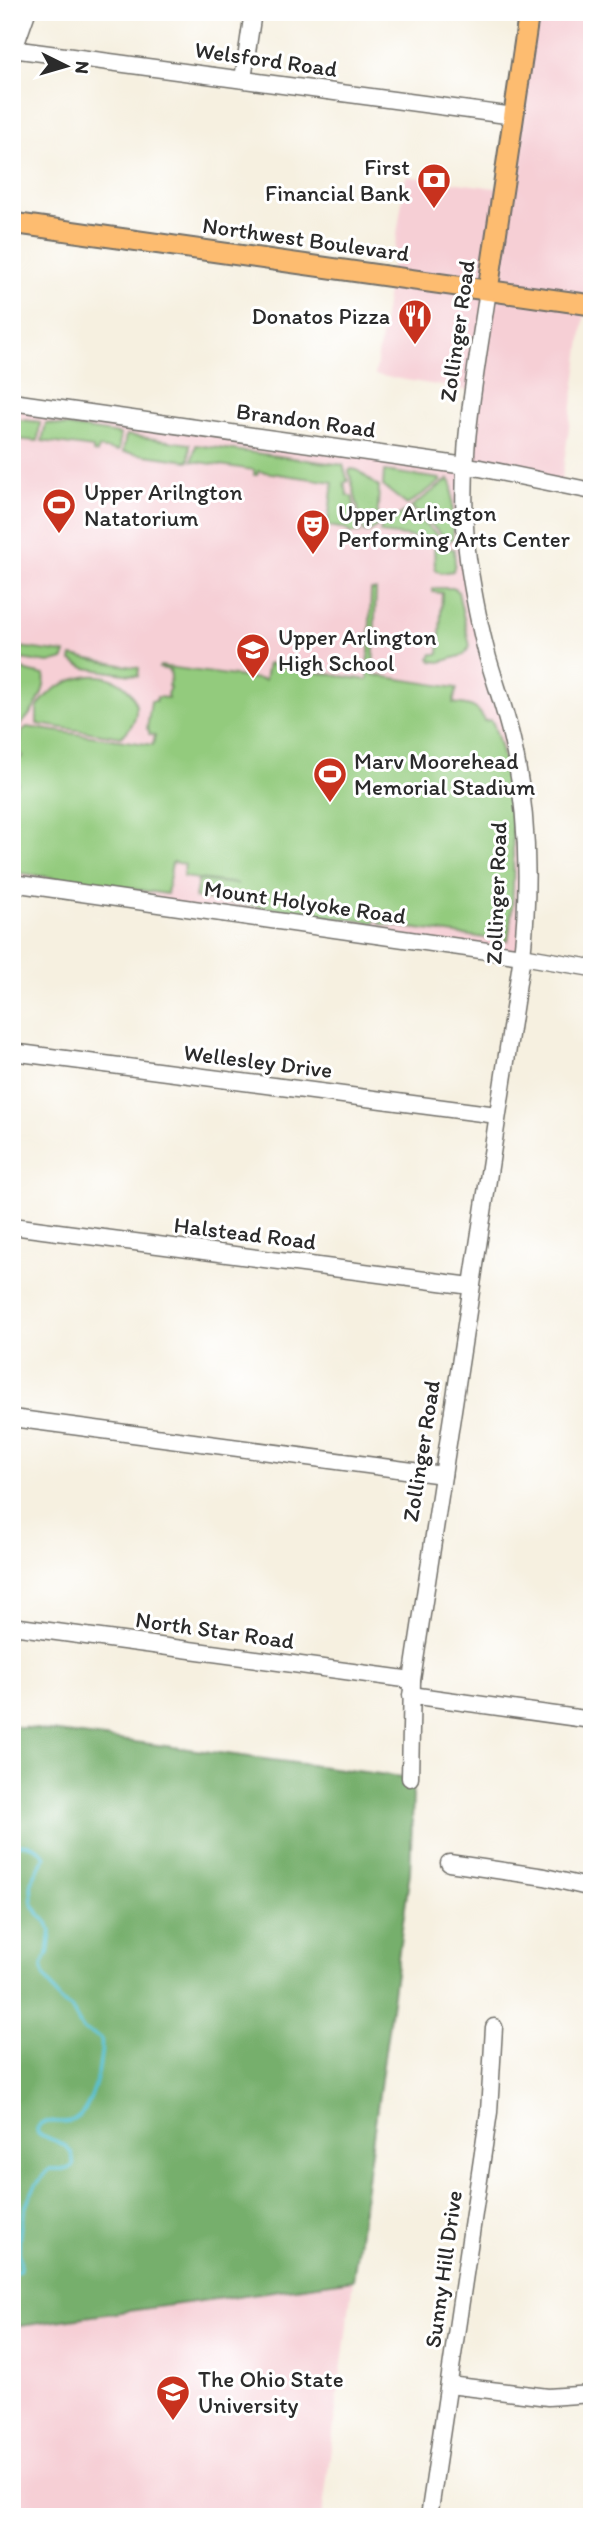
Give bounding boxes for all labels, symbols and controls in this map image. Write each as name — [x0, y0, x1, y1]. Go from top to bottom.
north arrow — [32, 32, 102, 102]
street label: Welsford Road — [193, 35, 340, 83]
text: N — [70, 60, 94, 75]
place label: First Financial Bank — [265, 153, 410, 207]
bank icon: First Financial Bank — [415, 161, 453, 210]
street label: Northwest Boulevard — [201, 211, 412, 267]
street label: Zollinger Road — [433, 258, 481, 404]
restaurant icon: Donatos Pizza — [396, 297, 434, 346]
place label: Donatos Pizza — [251, 302, 390, 330]
street label: Brandon Road — [235, 396, 377, 444]
place label: Upper Arilngton Natatorium — [84, 478, 242, 532]
sports icon: Upper Arilngton Natatorium — [40, 486, 78, 535]
place label: Upper Arlington Performing Arts Center — [338, 499, 570, 553]
theatre icon: Upper Arlington Performing Arts Center — [294, 507, 332, 556]
place label: Upper Arlington High School — [278, 623, 436, 677]
school or university icon: Upper Arlington High School — [234, 631, 272, 680]
place label: Marv Moorehead Memorial Stadium — [354, 747, 535, 801]
sports icon: Marv Moorehead Memorial Stadium — [311, 755, 349, 804]
street label: Zollinger Road — [480, 821, 513, 965]
street label: Mount Holyoke Road — [202, 874, 408, 930]
street label: Wellesley Drive — [182, 1038, 334, 1084]
street label: Halstead Road — [172, 1210, 318, 1256]
street label: Zollinger Road — [396, 1378, 446, 1524]
street label: North Star Road — [134, 1605, 297, 1655]
street label: Sunny Hill Drive — [418, 2188, 468, 2350]
place label: The Ohio State University — [198, 2365, 344, 2419]
school or university icon: The Ohio State University — [154, 2373, 192, 2422]

